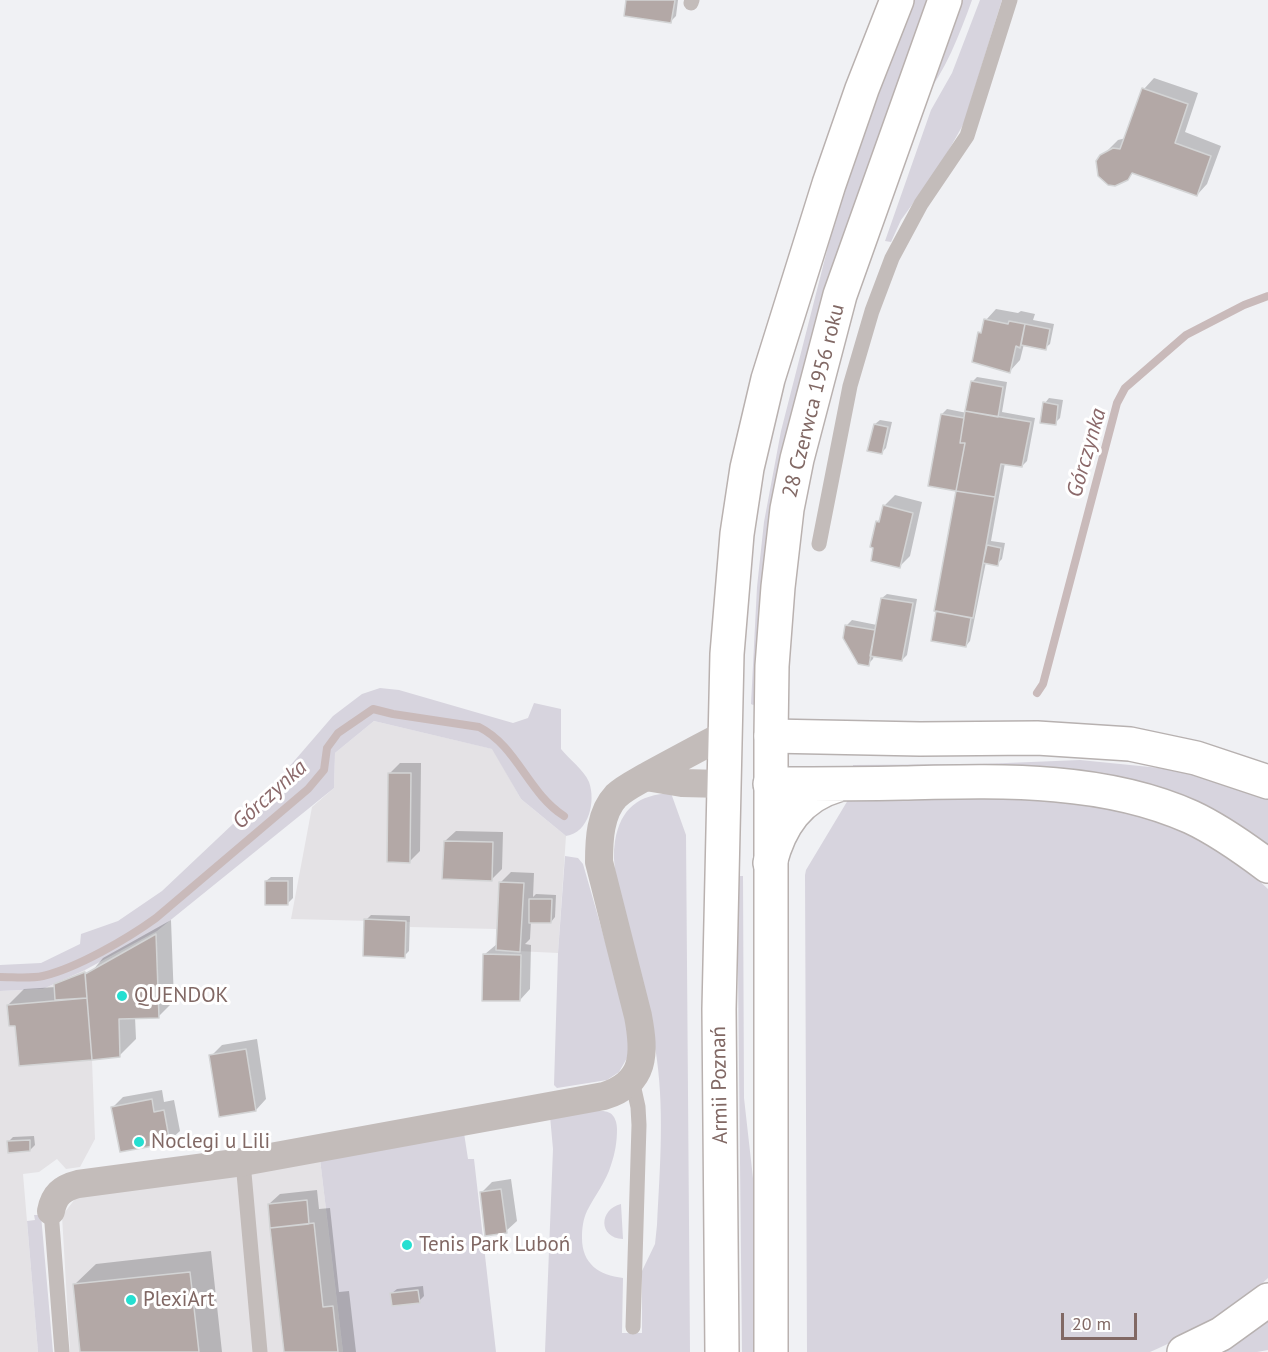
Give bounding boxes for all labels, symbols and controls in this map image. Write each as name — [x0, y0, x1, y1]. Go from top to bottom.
street label: 28 Czerwca 1956 roku — [778, 302, 850, 500]
water label: Górczynka — [1062, 406, 1112, 500]
water label: Górczynka — [227, 755, 313, 835]
place label: QUENDOK — [134, 983, 228, 1009]
marker: QUENDOK — [115, 989, 129, 1003]
street label: Armii Poznań — [706, 1026, 734, 1144]
place label: Noclegi u Lili — [151, 1129, 270, 1155]
marker: Noclegi u Lili — [132, 1135, 146, 1149]
place label: Tenis Park Luboń — [419, 1232, 570, 1258]
marker: Tenis Park Luboń — [400, 1238, 414, 1252]
place label: PlexiArt — [143, 1287, 215, 1313]
marker: PlexiArt — [124, 1293, 138, 1307]
scale bar — [1064, 1301, 1140, 1339]
text: 20 m — [1072, 1312, 1111, 1335]

